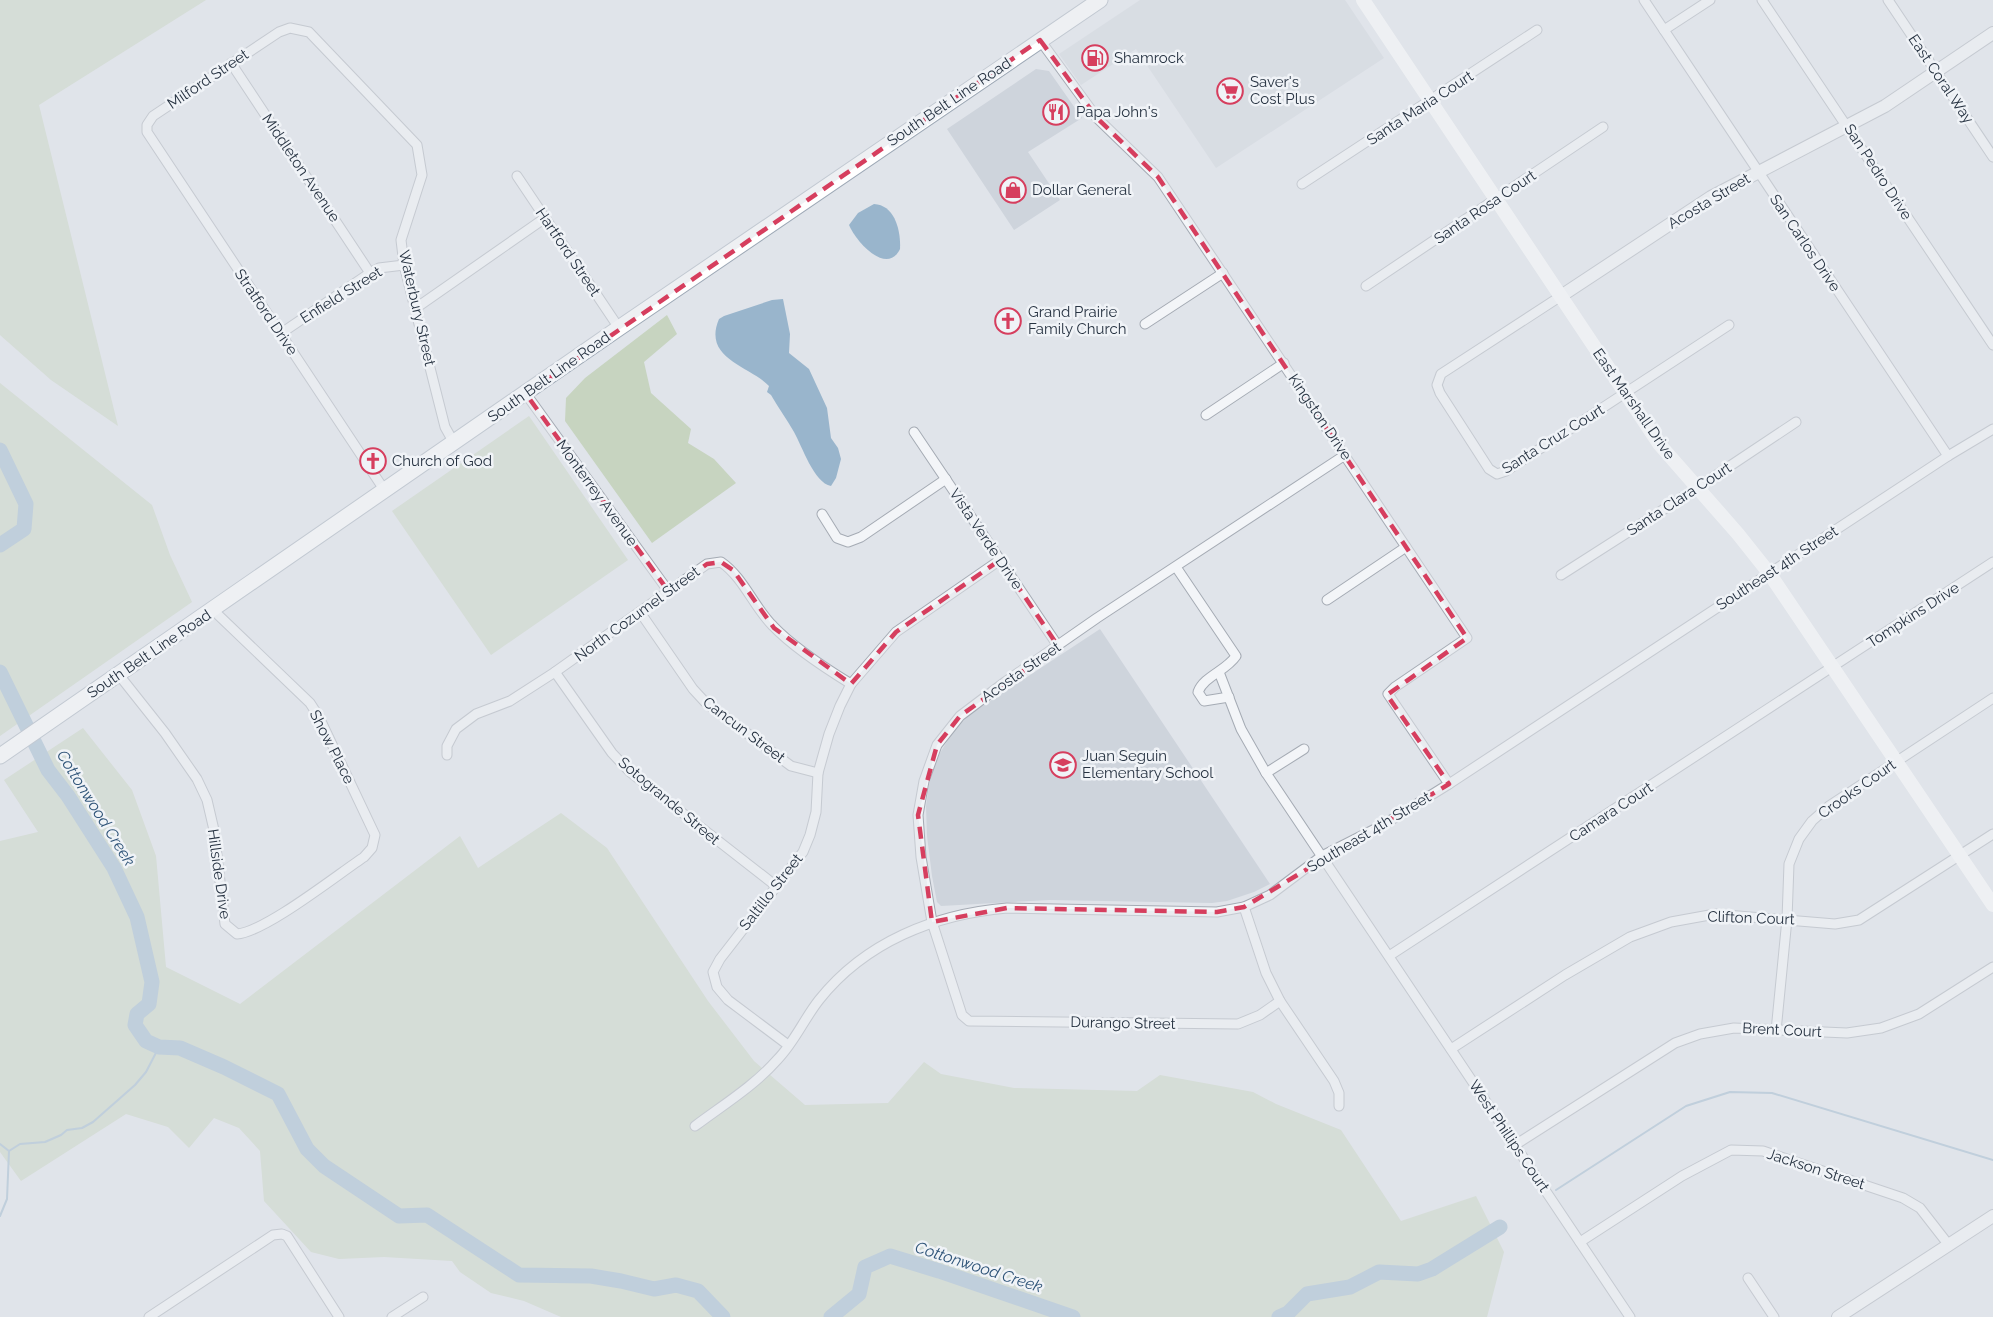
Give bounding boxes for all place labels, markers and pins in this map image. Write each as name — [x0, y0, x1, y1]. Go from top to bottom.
fuel station icon: Shamrock — [1080, 43, 1110, 73]
place label: Shamrock — [1114, 49, 1184, 67]
place label: Saver's Cost Plus — [1250, 73, 1315, 108]
supermarket icon: Saver's Cost Plus — [1215, 76, 1245, 106]
restaurant icon: Papa John's — [1041, 97, 1071, 127]
place label: Papa John's — [1076, 103, 1158, 121]
shop icon: Dollar General — [998, 175, 1028, 205]
place label: Dollar General — [1032, 181, 1132, 199]
place label: Grand Prairie Family Church — [1028, 303, 1126, 338]
church icon: Grand Prairie Family Church — [993, 306, 1023, 336]
church icon: Church of God — [358, 446, 388, 476]
place label: Church of God — [392, 452, 492, 470]
place label: Juan Seguin Elementary School — [1082, 747, 1214, 782]
school or university icon: Juan Seguin Elementary School — [1048, 750, 1078, 780]

